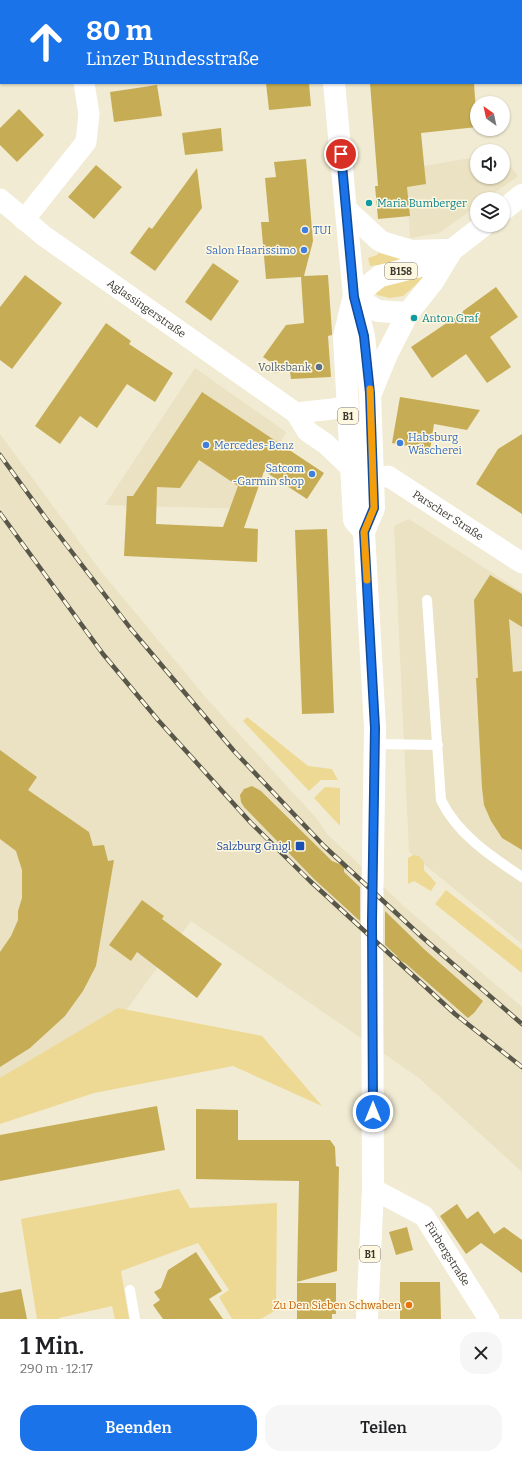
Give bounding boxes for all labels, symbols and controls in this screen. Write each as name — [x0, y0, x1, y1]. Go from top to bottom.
text: 80 m — [86, 14, 152, 47]
icon: ahead — [20, 16, 72, 68]
text: Linzer Bundesstraße — [86, 48, 259, 70]
north arrow — [470, 96, 510, 136]
map controls — [470, 96, 510, 232]
pin — [324, 137, 358, 171]
icon: arrive — [330, 143, 352, 165]
button: sound — [470, 144, 510, 184]
button: layers — [470, 192, 510, 232]
place label: Maria Bumberger — [377, 197, 467, 210]
marker: Maria Bumberger — [364, 198, 374, 208]
place label: TUI — [313, 224, 331, 237]
marker: TUI — [300, 225, 310, 235]
place label: Salon Haarissimo — [206, 244, 296, 257]
marker: Salon Haarissimo — [299, 245, 309, 255]
road number: B158 — [385, 263, 417, 279]
street label: Aglassingerstraße — [105, 276, 188, 341]
place label: Anton Graf — [422, 312, 480, 325]
marker: Anton Graf — [409, 313, 419, 323]
place label: Volksbank — [258, 361, 312, 374]
marker: Volksbank — [314, 362, 324, 372]
road number: B1 — [338, 408, 358, 424]
place label: Habsburg Wäscherei — [408, 431, 463, 457]
marker: Habsburg Wäscherei — [395, 438, 405, 448]
place label: Mercedes-Benz — [214, 439, 294, 452]
marker: Mercedes-Benz — [201, 440, 211, 450]
place label: Satcom -Garmin shop — [232, 462, 304, 488]
marker: Satcom -Garmin shop — [307, 469, 317, 479]
street label: Parscher Straße — [410, 488, 486, 543]
place label: Salzburg Gnigl — [217, 840, 291, 853]
marker: Salzburg Gnigl — [294, 840, 306, 852]
position arrow — [352, 1091, 394, 1133]
street label: Fürbergstraße — [422, 1219, 472, 1288]
road number: B1 — [360, 1246, 380, 1262]
place label: Zu Den Sieben Schwaben — [273, 1299, 401, 1312]
marker: Zu Den Sieben Schwaben — [404, 1300, 414, 1310]
text: 1 Min. — [20, 1332, 84, 1360]
button: close — [460, 1332, 502, 1374]
text: 290 m · 12:17 — [20, 1361, 93, 1376]
button: Beenden — [20, 1405, 257, 1451]
button: Teilen — [265, 1405, 502, 1451]

